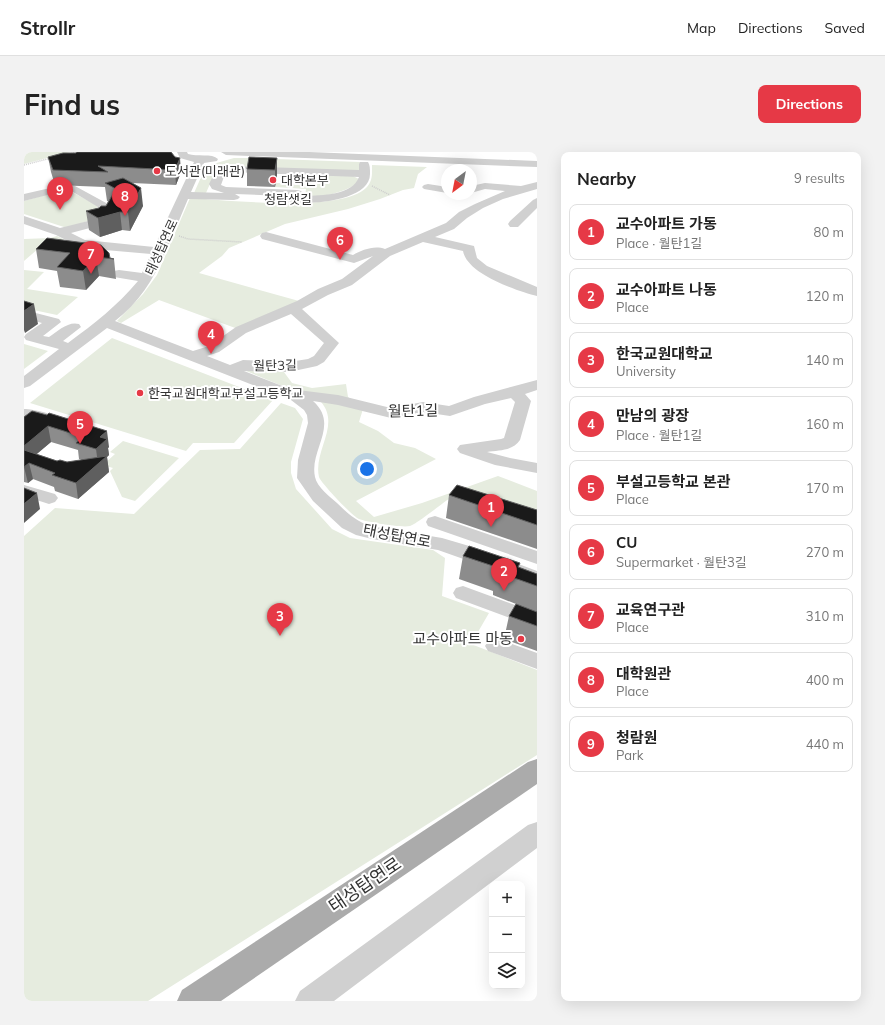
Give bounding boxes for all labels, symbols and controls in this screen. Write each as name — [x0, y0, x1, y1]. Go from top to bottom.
text: Strollr — [20, 16, 75, 40]
text: Map — [687, 19, 716, 37]
text: Directions — [738, 19, 803, 37]
text: Saved — [825, 19, 865, 37]
button: Directions — [758, 85, 861, 123]
text: Find us — [24, 87, 120, 122]
place label: 도서관(미래관) — [165, 163, 245, 179]
north arrow — [441, 164, 477, 200]
marker: 도서관(미래관) — [152, 166, 162, 176]
text: Nearby — [577, 168, 636, 189]
text: 9 results — [794, 170, 845, 186]
place label: 대학본부 — [281, 172, 329, 188]
marker: 대학본부 — [268, 175, 278, 185]
pin: 9 — [47, 177, 73, 210]
pin: 8 — [112, 183, 138, 216]
street label: 청람샛길 — [264, 191, 312, 207]
text: 교수아파트 가동 — [616, 214, 717, 233]
street label: 태성탑연로 — [141, 216, 181, 277]
text: 1 — [587, 224, 595, 240]
text: 80 m — [814, 224, 844, 240]
pin: 6 — [327, 227, 353, 260]
text: Place · 월탄1길 — [616, 235, 702, 251]
pin: 7 — [78, 241, 104, 274]
text: 교수아파트 나동 — [616, 280, 717, 299]
text: 2 — [587, 288, 595, 304]
text: 120 m — [806, 288, 844, 304]
text: Place — [616, 299, 649, 315]
pin: 4 — [198, 321, 224, 354]
text: 한국교원대학교 — [616, 344, 713, 363]
text: 3 — [587, 352, 595, 368]
text: 140 m — [806, 352, 844, 368]
street label: 월탄3길 — [253, 357, 297, 373]
text: University — [616, 363, 676, 379]
place label: 한국교원대학교부설고등학교 — [148, 385, 304, 401]
marker: 한국교원대학교부설고등학교 — [135, 388, 145, 398]
street label: 월탄1길 — [388, 401, 438, 420]
text: 만남의 광장 — [616, 406, 689, 425]
pin: 5 — [67, 411, 93, 444]
text: 4 — [587, 416, 595, 432]
text: 160 m — [806, 416, 844, 432]
text: Place · 월탄1길 — [616, 427, 702, 443]
your location — [357, 459, 377, 479]
text: 부설고등학교 본관 — [616, 472, 731, 491]
text: 5 — [587, 480, 595, 496]
text: 170 m — [806, 480, 844, 496]
text: Place — [616, 491, 649, 507]
pin: 1 — [478, 494, 504, 527]
street label: 태성탑연로 — [361, 520, 433, 551]
text: CU — [616, 533, 637, 552]
text: 6 — [587, 544, 595, 560]
text: 270 m — [806, 544, 844, 560]
text: Supermarket · 월탄3길 — [616, 554, 747, 570]
pin: 2 — [491, 558, 517, 591]
text: 교육연구관 — [616, 600, 685, 619]
pin: 3 — [267, 603, 293, 636]
text: 7 — [587, 608, 595, 624]
text: 310 m — [806, 608, 844, 624]
text: Place — [616, 619, 649, 635]
place label: 교수아파트 마동 — [412, 629, 513, 648]
marker: 교수아파트 마동 — [516, 634, 526, 644]
text: 대학원관 — [616, 664, 671, 683]
text: 8 — [587, 672, 595, 688]
text: 400 m — [806, 672, 844, 688]
text: Place — [616, 683, 649, 699]
text: 청람원 — [616, 728, 657, 747]
text: 9 — [587, 736, 595, 752]
text: 440 m — [806, 736, 844, 752]
text: Park — [616, 747, 643, 763]
street label: 태성탑연로 — [324, 852, 405, 917]
map controls — [489, 881, 525, 989]
button: + — [489, 881, 525, 917]
button: − — [489, 917, 525, 953]
button: layers — [489, 953, 525, 989]

